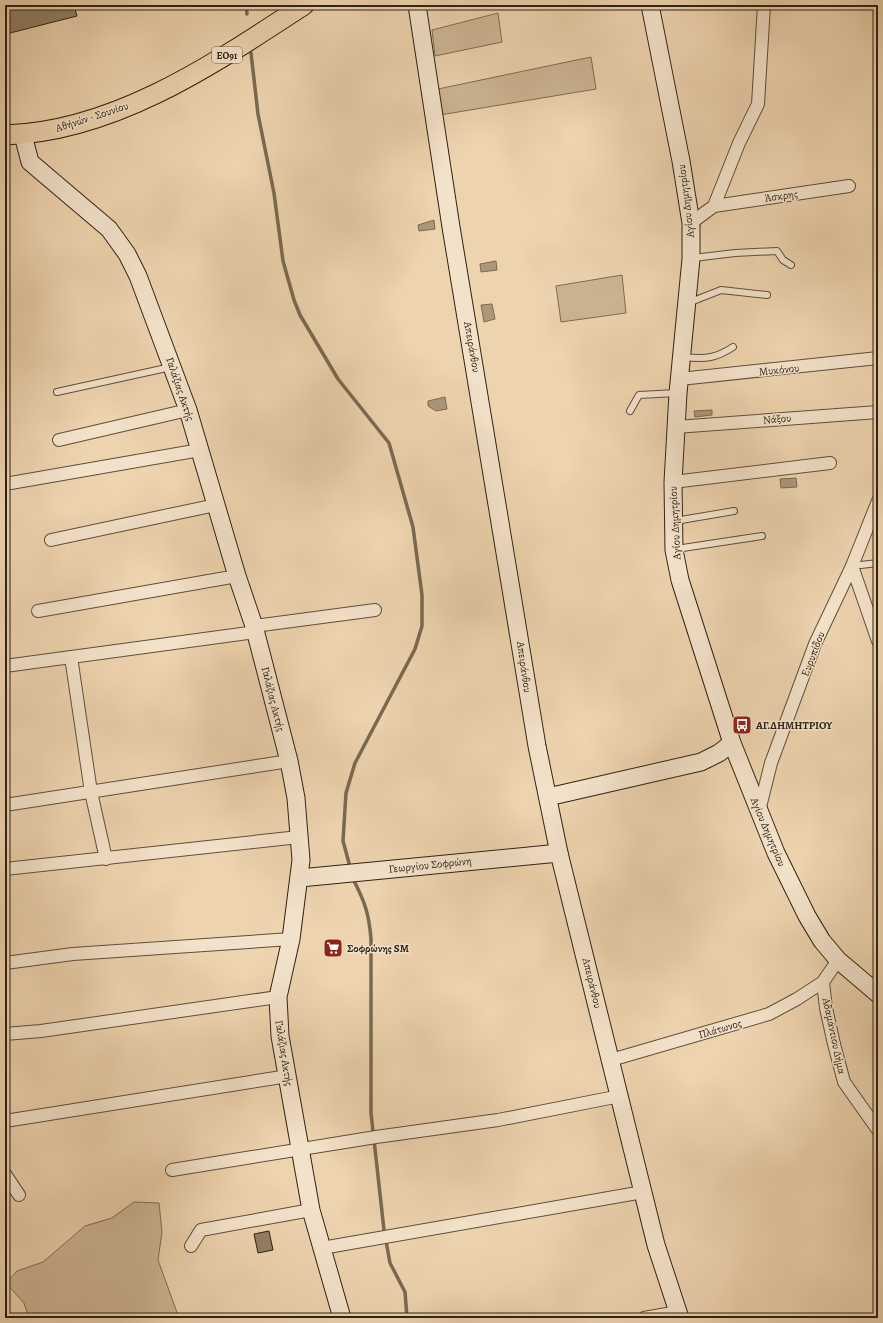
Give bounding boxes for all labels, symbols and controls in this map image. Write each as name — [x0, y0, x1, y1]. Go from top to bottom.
road number: ΕΟ91 — [212, 47, 242, 63]
street label: Αθήνών - Σουνίου — [53, 98, 130, 136]
street label: Αγίου Δημητρίου — [674, 164, 698, 239]
street label: Άσκρης — [763, 186, 799, 206]
street label: Απειράνθου — [460, 319, 484, 374]
street label: Γαλάζιας Ακτής — [162, 355, 198, 423]
street label: Μυκόνου — [758, 360, 800, 380]
street label: Νάξου — [762, 410, 792, 428]
street label: Αγίου Δημητρίου — [666, 486, 684, 561]
street label: Ευρυπίδου — [798, 629, 828, 679]
street label: Απειράνθου — [513, 639, 535, 694]
street label: Γαλάζιας Ακτής — [258, 665, 288, 733]
bus stop icon: ΑΓ.ΔΗΜΗΤΡΙΟΥ — [731, 714, 753, 736]
place label: ΑΓ.ΔΗΜΗΤΡΙΟΥ — [755, 718, 833, 733]
street label: Αγίου Δημητρίου — [746, 794, 789, 869]
street label: Γεωργίου Σοφρώνη — [388, 853, 472, 877]
supermarket icon: Σοφρώνης SM — [322, 937, 344, 959]
place label: Σοφρώνης SM — [347, 941, 409, 956]
street label: Απειράνθου — [578, 955, 606, 1010]
street label: Αδαμάντιου Δήμα — [818, 995, 849, 1076]
street label: Πλάτωνος — [697, 1016, 743, 1042]
street label: Γαλάζιας Ακτής — [271, 1019, 297, 1087]

